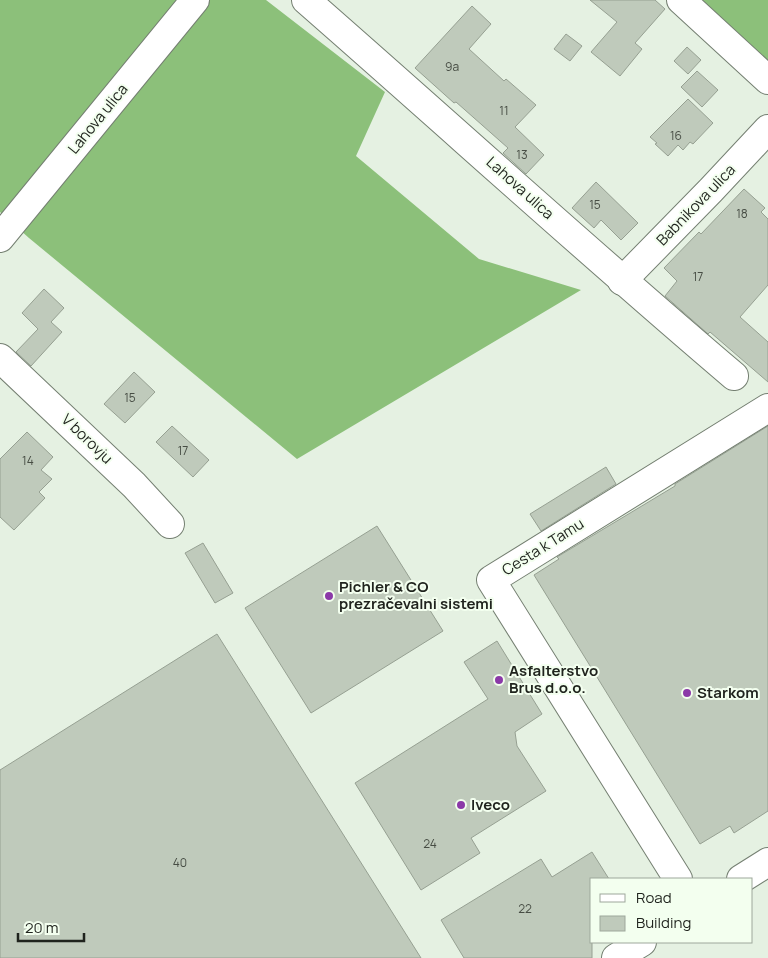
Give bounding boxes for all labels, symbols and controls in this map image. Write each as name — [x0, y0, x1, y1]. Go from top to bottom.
house number: 9a — [445, 58, 459, 75]
street label: Lahova ulica — [63, 79, 132, 158]
house number: 11 — [499, 102, 509, 119]
house number: 16 — [670, 127, 682, 144]
house number: 13 — [516, 146, 528, 163]
street label: Lahova ulica — [482, 152, 559, 224]
street label: Babnikova ulica — [651, 159, 740, 250]
house number: 15 — [589, 196, 601, 213]
house number: 18 — [736, 205, 748, 222]
house number: 17 — [693, 268, 703, 285]
house number: 15 — [124, 389, 136, 406]
street label: V borovju — [57, 409, 118, 468]
house number: 17 — [178, 442, 188, 459]
house number: 14 — [22, 452, 34, 469]
street label: Cesta k Tamu — [498, 513, 588, 580]
place label: Pichler & CO prezračevalni sistemi — [339, 576, 493, 614]
marker: Pichler & CO prezračevalni sistemi — [323, 590, 335, 602]
place label: Asfalterstvo Brus d.o.o. — [509, 660, 598, 698]
marker: Asfalterstvo Brus d.o.o. — [493, 674, 505, 686]
place label: Starkom — [697, 682, 759, 703]
marker: Starkom — [681, 687, 693, 699]
place label: Iveco — [471, 794, 510, 815]
marker: Iveco — [455, 799, 467, 811]
house number: 24 — [423, 835, 437, 852]
house number: 40 — [173, 854, 187, 871]
legend — [590, 878, 753, 943]
text: Road — [636, 887, 672, 908]
house number: 22 — [518, 900, 532, 917]
scale bar — [18, 910, 84, 942]
text: Building — [636, 912, 691, 933]
text: 20 m — [25, 917, 58, 938]

